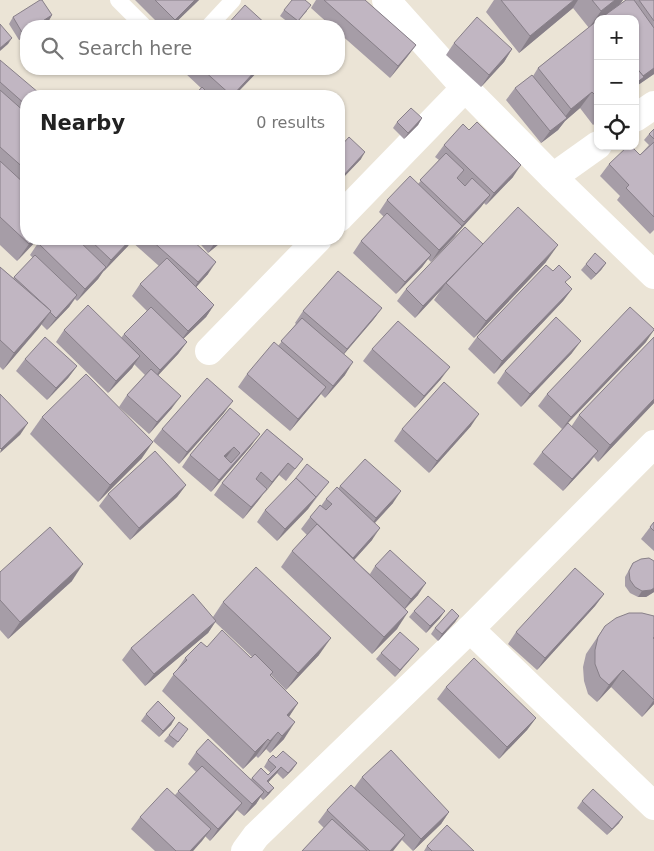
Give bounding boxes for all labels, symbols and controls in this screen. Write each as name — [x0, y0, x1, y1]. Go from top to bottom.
map controls — [594, 15, 639, 150]
button: + — [594, 15, 639, 60]
search box — [20, 20, 345, 75]
icon: search — [38, 34, 66, 62]
text: Search here — [78, 37, 192, 59]
button: − — [594, 60, 639, 105]
button: locate — [594, 105, 639, 150]
text: Nearby — [40, 111, 125, 135]
text: 0 results — [256, 113, 325, 132]

